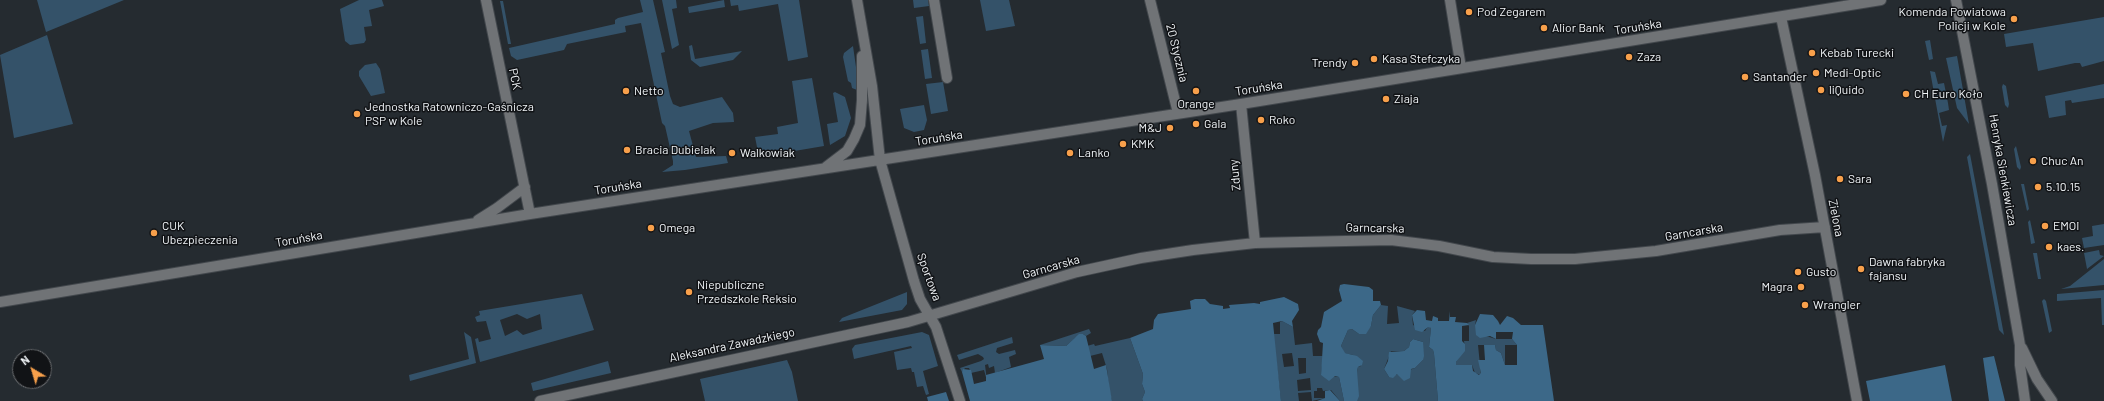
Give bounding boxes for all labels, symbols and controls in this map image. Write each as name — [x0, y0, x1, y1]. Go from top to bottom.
place label: Pod Zegarem — [1477, 5, 1546, 19]
place label: Komenda Powiatowa Policji w Kole — [1898, 5, 2006, 33]
marker: Pod Zegarem — [1464, 7, 1474, 17]
marker: Komenda Powiatowa Policji w Kole — [2009, 14, 2019, 24]
street label: Toruńska — [1613, 16, 1663, 38]
place label: Alior Bank — [1552, 21, 1604, 35]
street label: 20 Stycznia — [1163, 22, 1191, 84]
marker: Alior Bank — [1539, 23, 1549, 33]
place label: Kebab Turecki — [1820, 46, 1894, 60]
marker: Kebab Turecki — [1807, 48, 1817, 58]
place label: Zaza — [1637, 50, 1661, 64]
place label: Kasa Stefczyka — [1382, 52, 1460, 66]
marker: Zaza — [1624, 52, 1634, 62]
marker: Kasa Stefczyka — [1369, 54, 1379, 64]
place label: Trendy — [1312, 56, 1347, 70]
marker: Trendy — [1350, 58, 1360, 68]
place label: Medi-Optic — [1824, 66, 1881, 80]
street label: PCK — [506, 67, 524, 91]
marker: Medi-Optic — [1811, 68, 1821, 78]
place label: Santander — [1753, 70, 1807, 84]
marker: Santander — [1740, 72, 1750, 82]
street label: Toruńska — [1234, 77, 1284, 99]
place label: liQuido — [1829, 83, 1864, 97]
place label: Netto — [634, 84, 664, 98]
marker: liQuido — [1816, 85, 1826, 95]
marker: Netto — [621, 86, 631, 96]
marker: Orange — [1191, 86, 1201, 96]
place label: CH Euro Koło — [1914, 87, 1983, 101]
marker: CH Euro Koło — [1901, 89, 1911, 99]
place label: Ziaja — [1394, 92, 1419, 106]
marker: Ziaja — [1381, 94, 1391, 104]
place label: Orange — [1177, 97, 1215, 111]
place label: Jednostka Ratowniczo-Gaśnicza PSP w Kole — [365, 100, 534, 128]
marker: Jednostka Ratowniczo-Gaśnicza PSP w Kole — [352, 109, 362, 119]
place label: Roko — [1269, 113, 1295, 127]
street label: Henryka Sienkiewicza — [1986, 113, 2020, 227]
marker: Roko — [1256, 115, 1266, 125]
place label: Gala — [1204, 117, 1226, 131]
marker: Gala — [1191, 119, 1201, 129]
place label: M&J — [1139, 121, 1162, 135]
marker: M&J — [1165, 123, 1175, 133]
street label: Toruńska — [914, 127, 964, 149]
place label: KMK — [1131, 137, 1154, 151]
marker: KMK — [1118, 139, 1128, 149]
place label: Bracia Dubielak — [635, 143, 715, 157]
marker: Bracia Dubielak — [622, 145, 632, 155]
place label: Walkowiak — [740, 146, 795, 160]
place label: Lanko — [1078, 146, 1110, 160]
marker: Walkowiak — [727, 148, 737, 158]
marker: Lanko — [1065, 148, 1075, 158]
place label: Chuc An — [2041, 154, 2084, 168]
marker: Chuc An — [2028, 156, 2038, 166]
street label: Zduny — [1226, 159, 1244, 191]
place label: Sara — [1848, 172, 1872, 186]
marker: Sara — [1835, 174, 1845, 184]
street label: Toruńska — [593, 176, 643, 198]
place label: 5.10.15 — [2046, 180, 2080, 194]
marker: 5.10.15 — [2033, 182, 2043, 192]
street label: Zielona — [1825, 198, 1847, 238]
place label: CUK Ubezpieczenia — [162, 219, 238, 247]
place label: EMOI — [2053, 219, 2079, 233]
street label: Garncarska — [1346, 220, 1404, 236]
street label: Garncarska — [1664, 220, 1724, 244]
place label: Omega — [659, 221, 695, 235]
marker: EMOI — [2040, 221, 2050, 231]
marker: Omega — [646, 223, 656, 233]
marker: CUK Ubezpieczenia — [149, 228, 159, 238]
street label: Toruńska — [274, 228, 324, 250]
place label: kaes. — [2057, 240, 2084, 254]
marker: kaes. — [2044, 242, 2054, 252]
street label: Sportowa — [914, 251, 944, 303]
street label: Garncarska — [1021, 252, 1081, 282]
place label: Dawna fabryka fajansu — [1869, 255, 1945, 283]
marker: Dawna fabryka fajansu — [1856, 264, 1866, 274]
place label: Gusto — [1806, 265, 1836, 279]
marker: Gusto — [1793, 267, 1803, 277]
place label: Niepubliczne Przedszkole Reksio — [697, 278, 797, 306]
place label: Magra — [1761, 280, 1793, 294]
marker: Magra — [1796, 282, 1806, 292]
marker: Niepubliczne Przedszkole Reksio — [684, 287, 694, 297]
place label: Wrangler — [1813, 298, 1860, 312]
marker: Wrangler — [1800, 300, 1810, 310]
street label: Aleksandra Zawadzkiego — [668, 325, 796, 365]
north arrow — [12, 349, 52, 389]
text: N — [18, 353, 32, 367]

